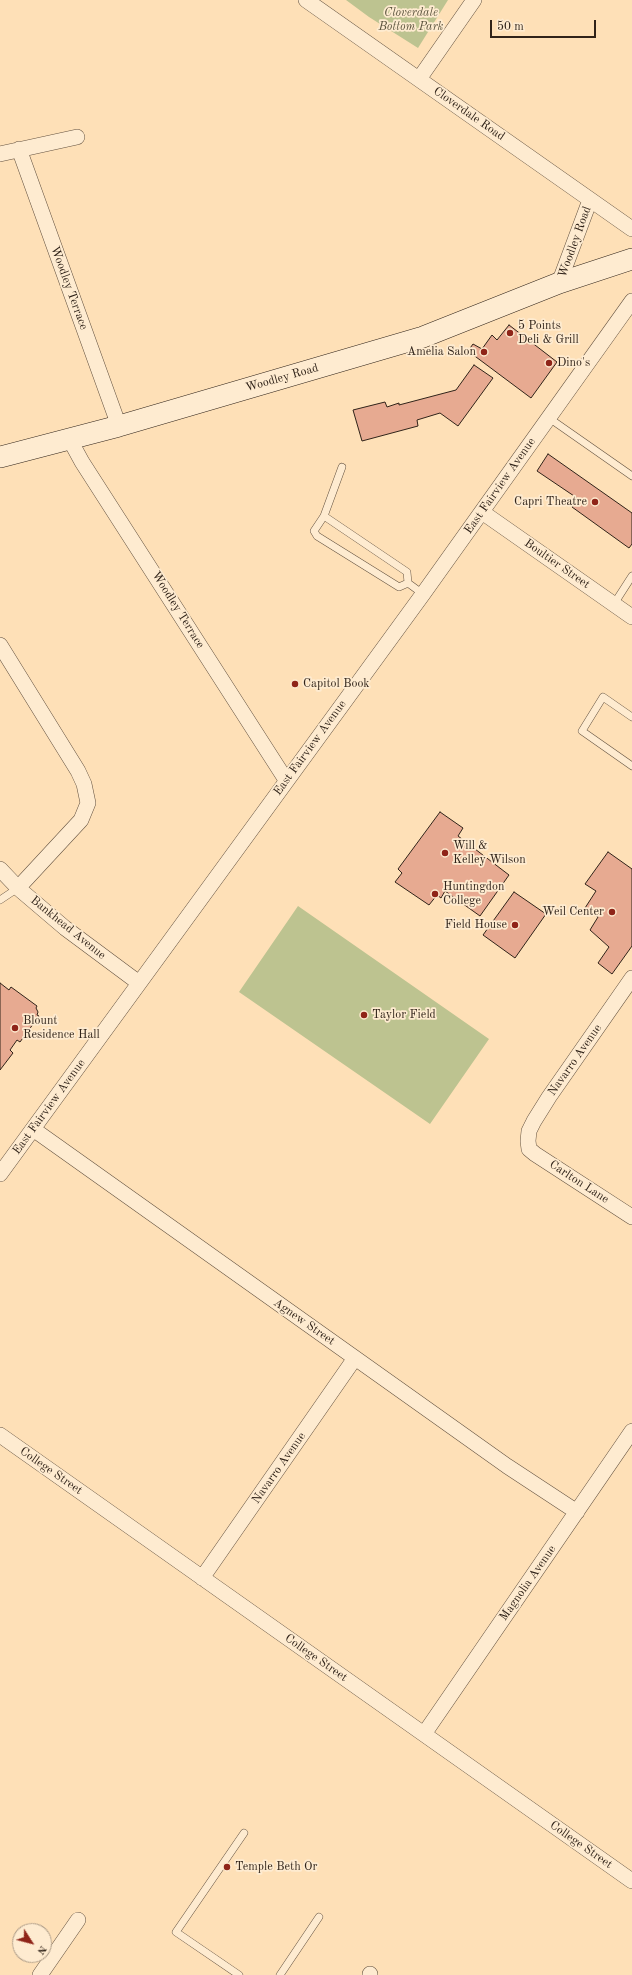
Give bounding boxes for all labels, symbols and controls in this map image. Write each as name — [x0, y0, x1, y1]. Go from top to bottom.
park label: Cloverdale Bottom Park — [379, 6, 443, 34]
scale bar — [492, 12, 598, 38]
text: 50 m — [497, 21, 524, 33]
street label: Cloverdale Road — [430, 84, 508, 144]
street label: Woodley Road — [555, 204, 595, 280]
street label: Woodley Terrace — [47, 244, 91, 332]
place label: 5 Points Deli & Grill — [518, 319, 579, 347]
marker: 5 Points Deli & Grill — [505, 328, 515, 338]
place label: Amelia Salon — [407, 345, 476, 359]
marker: Amelia Salon — [479, 347, 489, 357]
place label: Dino's — [557, 356, 590, 370]
marker: Dino's — [544, 358, 554, 368]
street label: Woodley Road — [244, 361, 320, 395]
street label: East Fairview Avenue — [461, 435, 539, 537]
place label: Capri Theatre — [514, 495, 587, 509]
marker: Capri Theatre — [590, 497, 600, 507]
street label: Boultier Street — [521, 536, 593, 592]
street label: Woodley Terrace — [149, 569, 207, 651]
place label: Capitol Book — [303, 677, 370, 691]
marker: Capitol Book — [290, 679, 300, 689]
street label: East Fairview Avenue — [271, 698, 349, 798]
place label: Will & Kelley Wilson — [453, 839, 526, 867]
marker: Will & Kelley Wilson — [440, 848, 450, 858]
place label: Huntingdon College — [443, 880, 504, 908]
marker: Huntingdon College — [430, 889, 440, 899]
street label: Bankhead Avenue — [27, 893, 109, 963]
place label: Weil Center — [542, 905, 604, 919]
marker: Weil Center — [607, 907, 617, 917]
place label: Field House — [445, 918, 507, 932]
marker: Field House — [510, 920, 520, 930]
place label: Taylor Field — [372, 1008, 436, 1022]
marker: Taylor Field — [359, 1010, 369, 1020]
place label: Blount Residence Hall — [23, 1014, 100, 1042]
street label: Navarro Avenue — [545, 1021, 605, 1099]
marker: Blount Residence Hall — [10, 1023, 20, 1033]
street label: East Fairview Avenue — [10, 1057, 88, 1157]
street label: Carlton Lane — [547, 1157, 611, 1207]
street label: Agnew Street — [270, 1295, 338, 1349]
street label: Navarro Avenue — [249, 1429, 309, 1507]
street label: College Street — [17, 1444, 85, 1498]
street label: Magnolia Avenue — [497, 1543, 559, 1623]
street label: College Street — [282, 1631, 350, 1685]
street label: College Street — [547, 1818, 615, 1872]
place label: Temple Beth Or — [235, 1860, 317, 1874]
marker: Temple Beth Or — [222, 1862, 232, 1872]
north arrow — [12, 1923, 52, 1963]
text: N — [34, 1943, 48, 1956]

